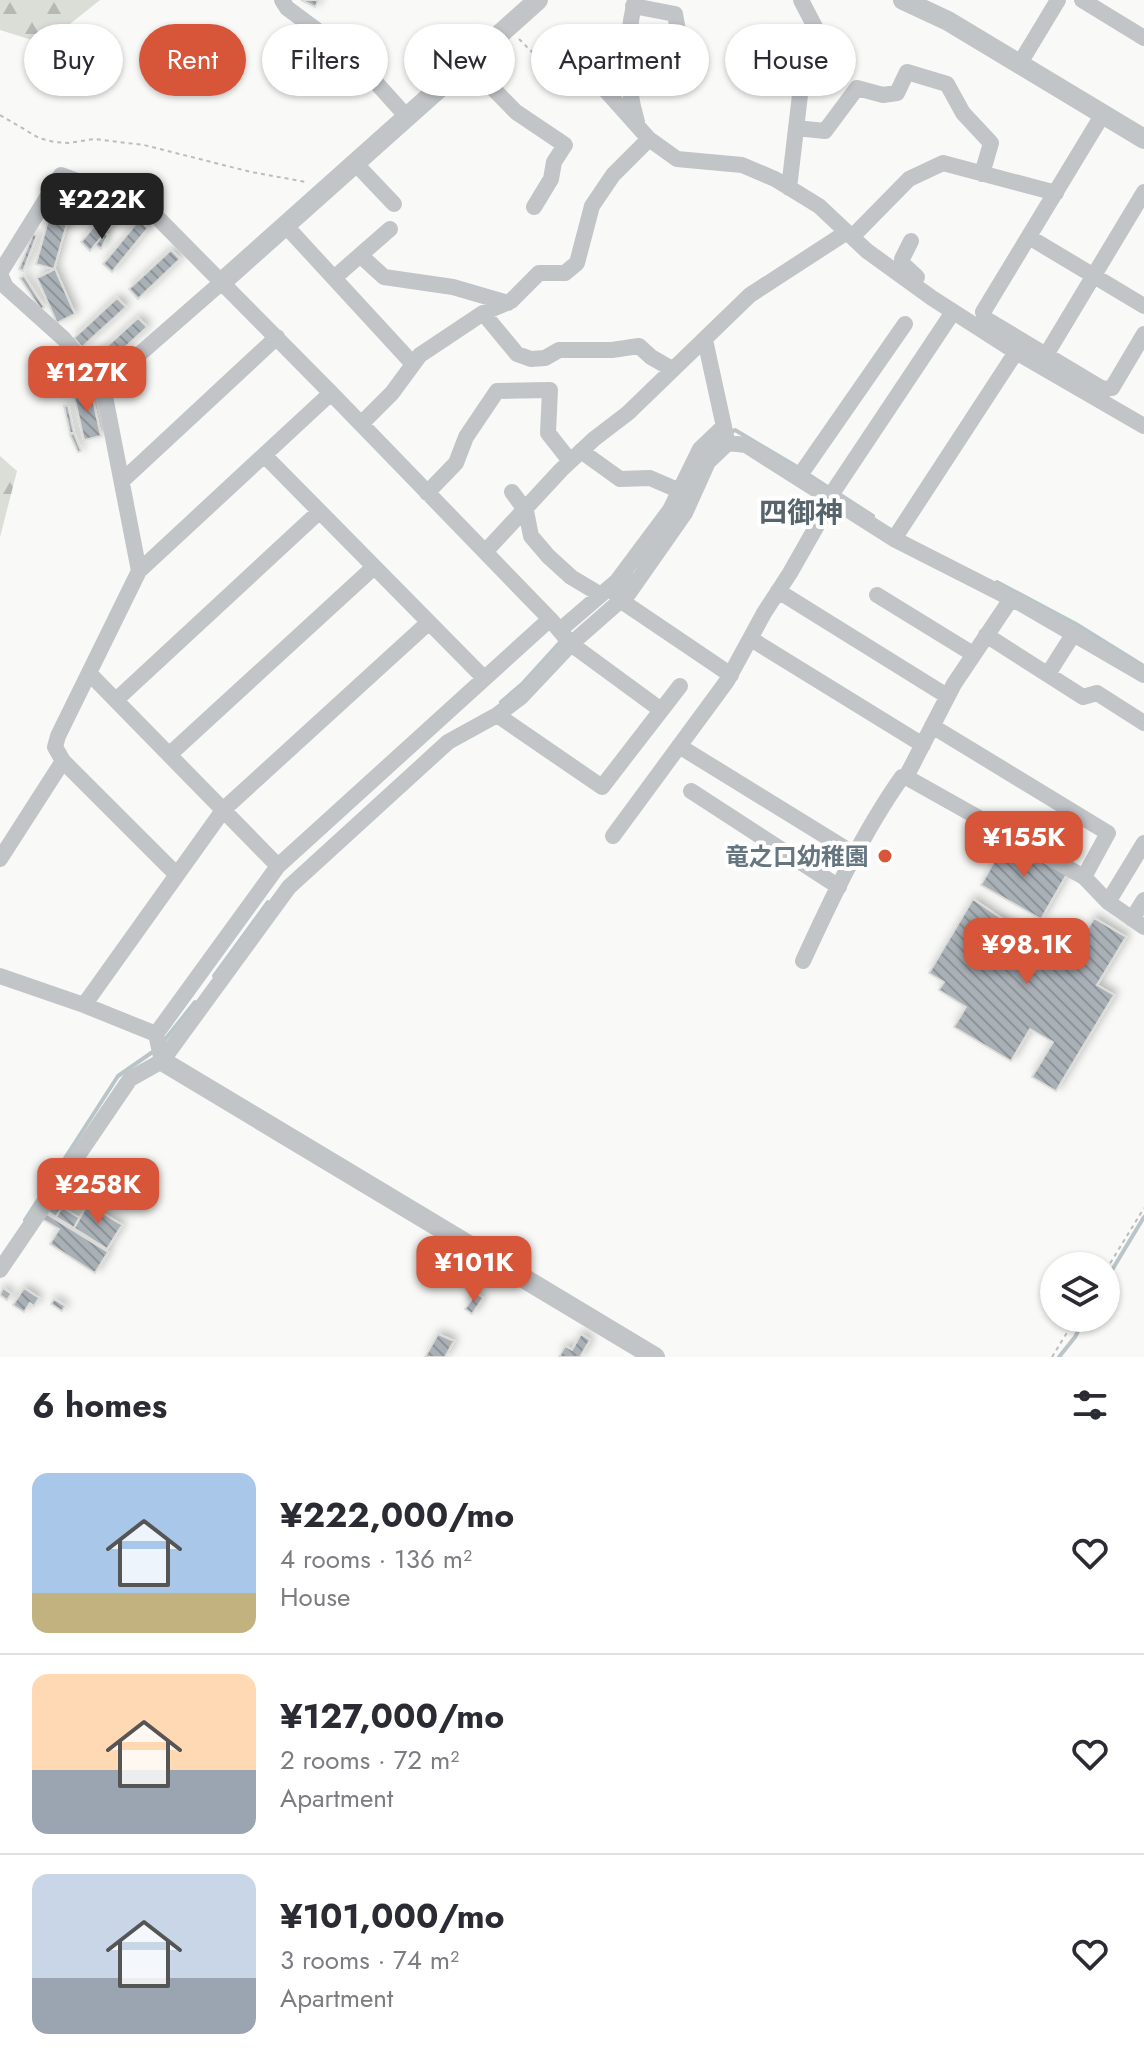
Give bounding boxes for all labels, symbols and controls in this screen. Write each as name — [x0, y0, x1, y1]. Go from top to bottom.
chip: Buy — [24, 24, 123, 96]
chip: Rent — [139, 24, 246, 96]
chip: Filters — [262, 24, 388, 96]
chip: New — [404, 24, 515, 96]
chip: Apartment — [531, 24, 709, 96]
chip: House — [725, 24, 856, 96]
pin: ¥222K — [46, 173, 158, 241]
text: ¥222K — [59, 180, 145, 218]
pin: ¥127K — [31, 346, 143, 414]
text: ¥127K — [46, 353, 128, 391]
district label: 四御神 — [759, 492, 843, 533]
pin: ¥155K — [968, 811, 1080, 879]
text: ¥155K — [983, 818, 1065, 856]
place label: 竜之口幼稚園 — [725, 839, 869, 874]
marker: 竜之口幼稚園 — [876, 847, 894, 865]
pin: ¥98.1K — [962, 918, 1092, 986]
text: ¥98.1K — [982, 925, 1072, 963]
pin: ¥258K — [42, 1158, 154, 1226]
text: ¥258K — [55, 1165, 141, 1203]
pin: ¥101K — [418, 1236, 530, 1304]
text: ¥101K — [434, 1243, 514, 1281]
map controls — [1040, 1252, 1120, 1332]
button: layers — [1040, 1252, 1120, 1332]
text: 6 homes — [32, 1381, 167, 1430]
icon: filters — [1068, 1383, 1112, 1427]
text: ¥222,000/mo — [280, 1491, 514, 1540]
icon: home — [96, 1505, 192, 1601]
icon: heart — [1068, 1531, 1112, 1575]
text: 4 rooms · 136 m² — [280, 1540, 472, 1578]
text: House — [280, 1578, 350, 1616]
text: ¥127,000/mo — [280, 1692, 504, 1741]
icon: home — [96, 1706, 192, 1802]
icon: heart — [1068, 1732, 1112, 1776]
text: 2 rooms · 72 m² — [280, 1741, 459, 1779]
text: Apartment — [280, 1779, 393, 1817]
text: ¥101,000/mo — [280, 1892, 505, 1941]
icon: home — [96, 1906, 192, 2002]
icon: heart — [1068, 1932, 1112, 1976]
text: 3 rooms · 74 m² — [280, 1941, 459, 1979]
text: Apartment — [280, 1979, 393, 2017]

